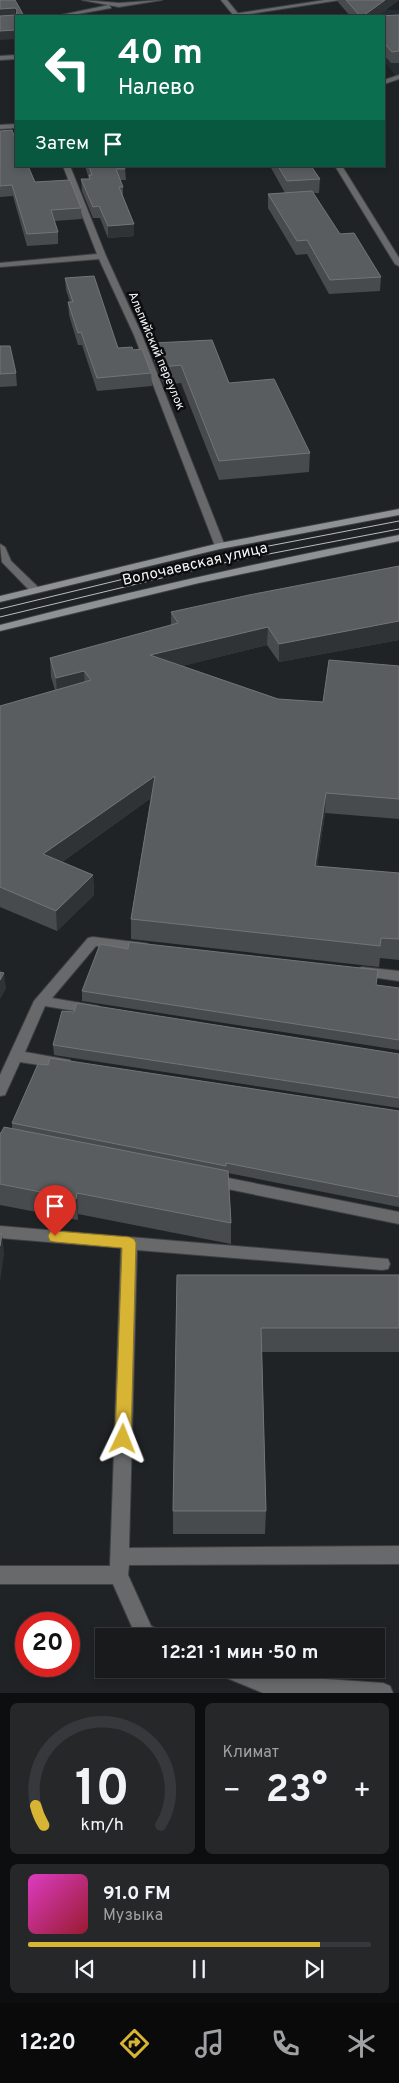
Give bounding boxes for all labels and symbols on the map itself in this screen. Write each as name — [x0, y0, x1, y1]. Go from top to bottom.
street label: Альпийский переулок — [124, 289, 188, 413]
street label: Волочаевская улица — [121, 539, 269, 591]
pin — [34, 1185, 76, 1236]
position arrow — [96, 1412, 148, 1464]
speed limit sign: 20 — [15, 1612, 80, 1677]

